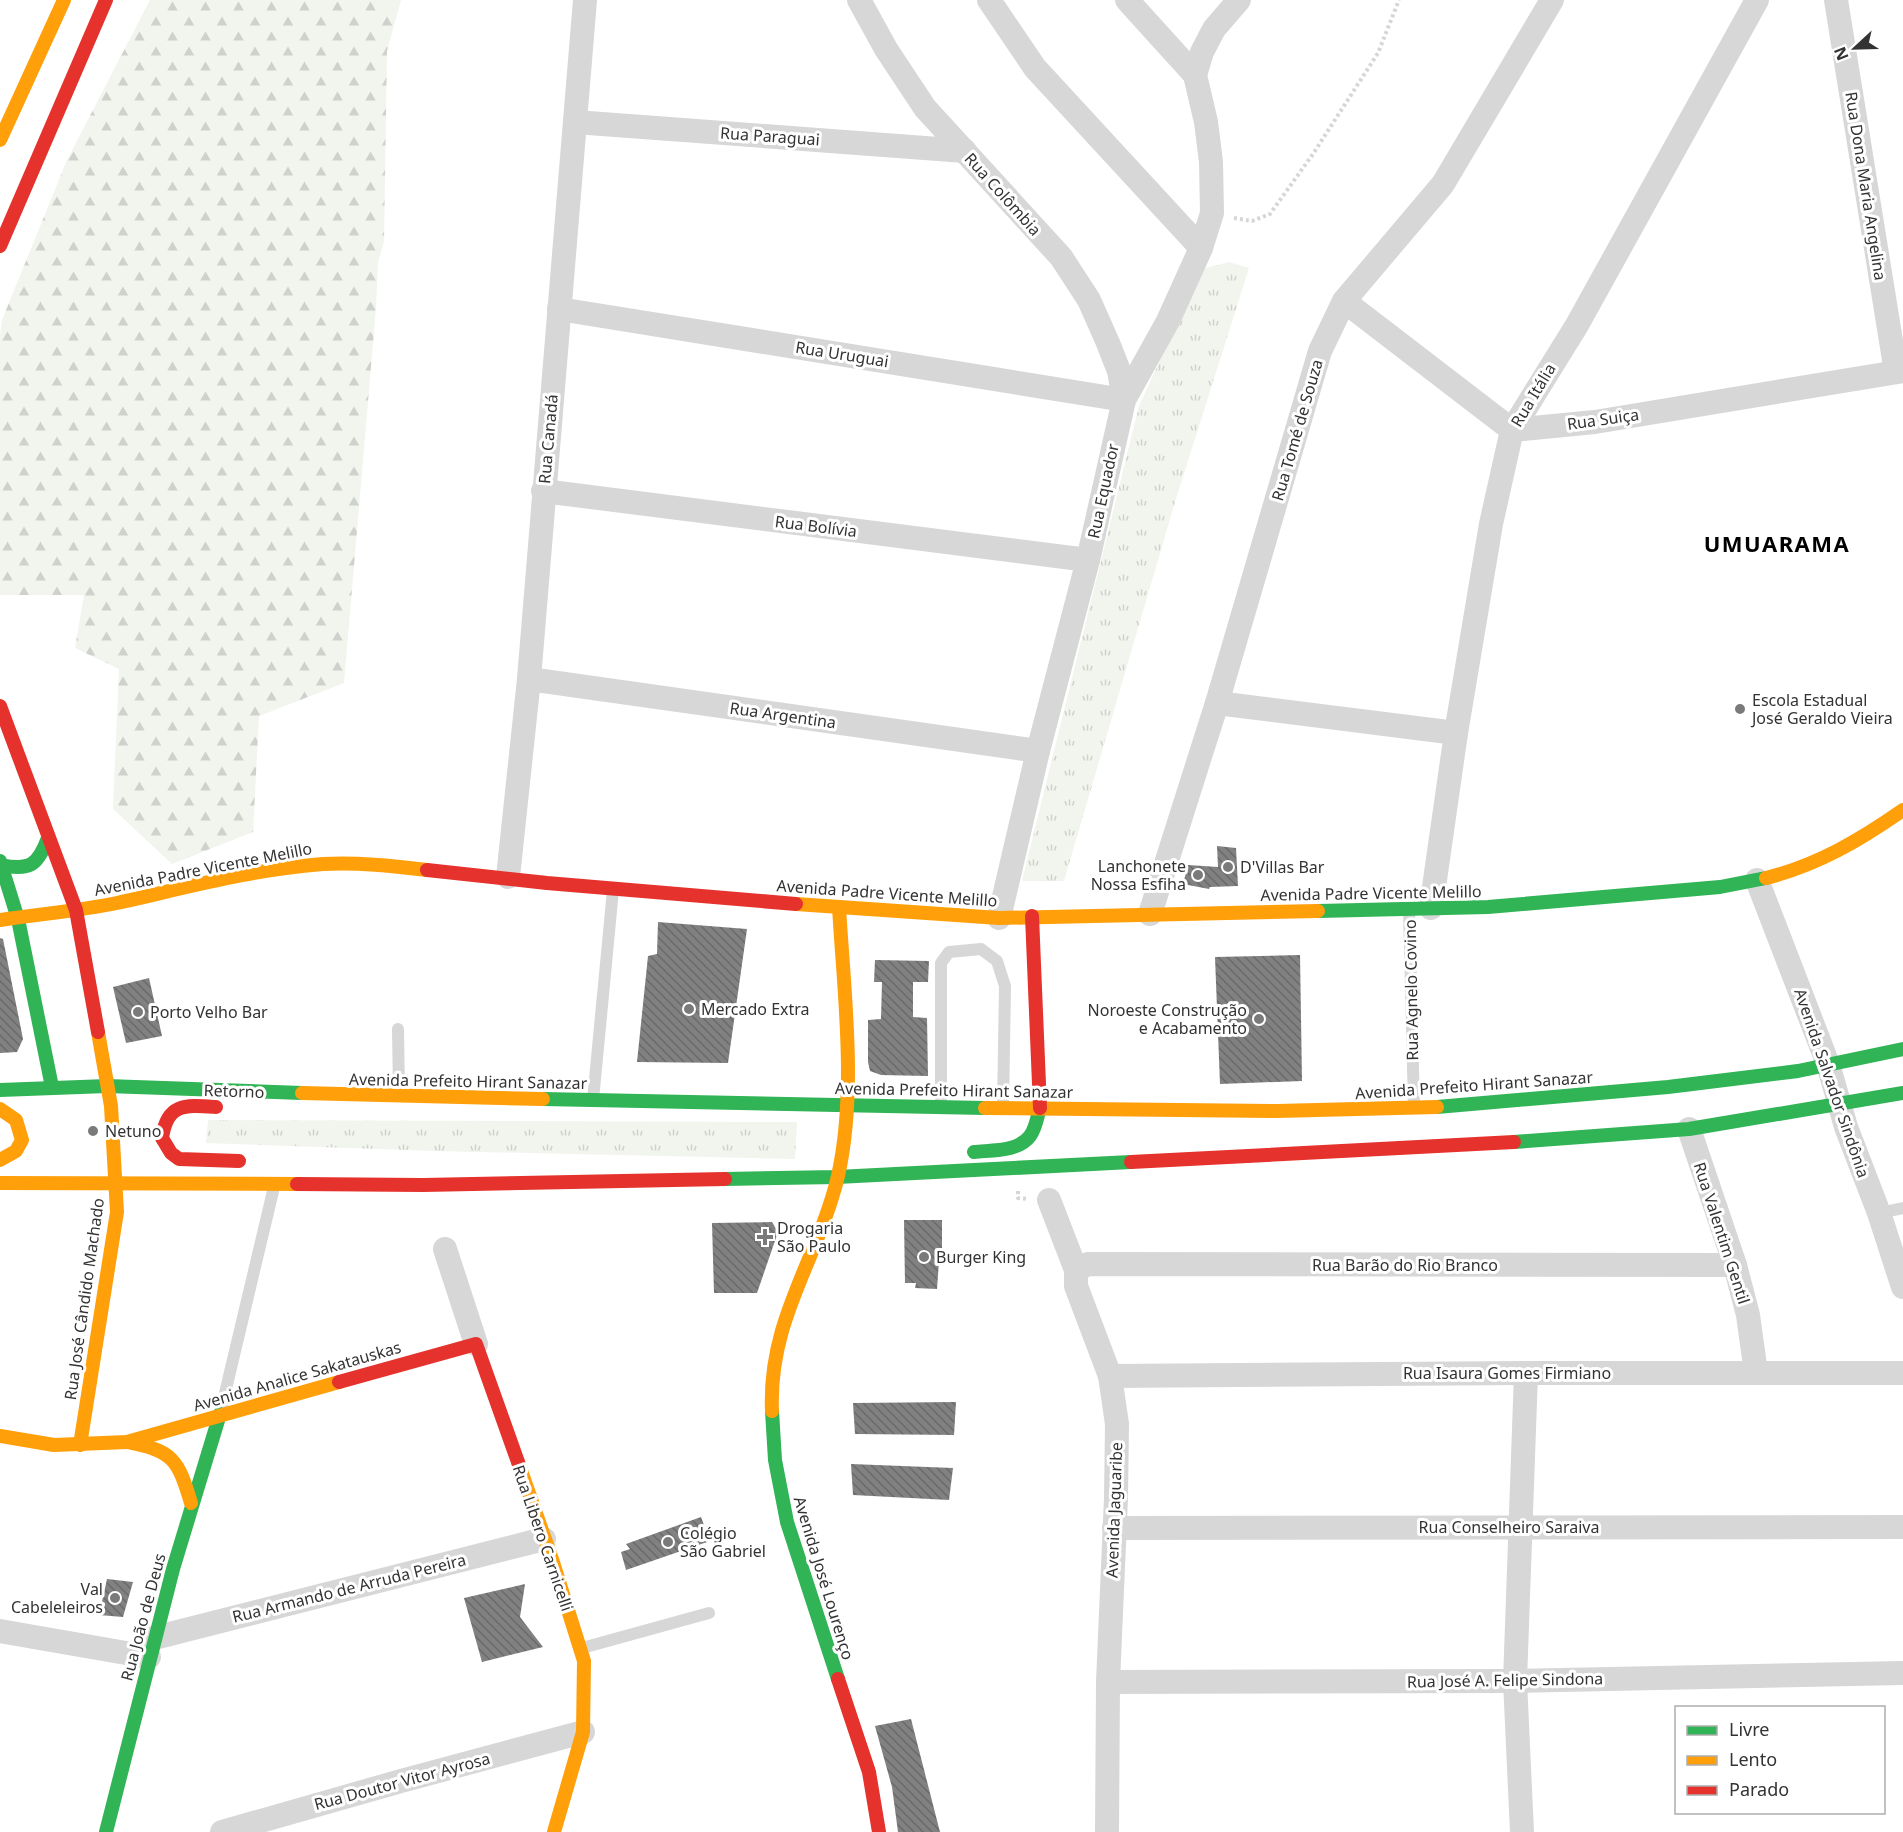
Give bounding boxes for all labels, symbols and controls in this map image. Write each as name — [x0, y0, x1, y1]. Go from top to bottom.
north arrow — [1825, 18, 1885, 78]
text: N — [1828, 43, 1854, 64]
street label: Rua Dona Maria Angelina — [1840, 90, 1892, 282]
street label: Rua Paraguai — [719, 122, 821, 150]
street label: Rua Colômbia — [960, 148, 1046, 240]
street label: Rua Uruguai — [794, 336, 890, 372]
street label: Rua Tomé de Souza — [1266, 357, 1328, 503]
street label: Rua Itália — [1505, 359, 1561, 431]
street label: Rua Canadá — [533, 393, 563, 485]
street label: Rua Suiça — [1566, 403, 1640, 435]
street label: Rua Equador — [1082, 441, 1124, 541]
street label: Rua Bolívia — [774, 510, 858, 542]
district label: UMUARAMA — [1704, 528, 1850, 558]
place label: Escola Estadual José Geraldo Vieira — [1750, 689, 1893, 729]
street label: Rua Argentina — [728, 697, 838, 733]
marker: Escola Estadual José Geraldo Vieira — [1733, 702, 1747, 716]
street label: Avenida Padre Vicente Melillo — [92, 837, 314, 901]
place label: Lanchonete Nossa Esfiha — [1091, 855, 1186, 895]
place label: D'Villas Bar — [1240, 856, 1325, 878]
marker: D'Villas Bar — [1221, 860, 1235, 874]
marker: Lanchonete Nossa Esfiha — [1191, 868, 1205, 882]
street label: Avenida Padre Vicente Melillo — [776, 874, 998, 912]
street label: Avenida Padre Vicente Melillo — [1260, 880, 1482, 906]
street label: Rua Agnelo Covino — [1399, 919, 1423, 1061]
street label: Avenida Salvador Sindônia — [1789, 985, 1875, 1181]
place label: Mercado Extra — [701, 998, 810, 1020]
place label: Noroeste Construção e Acabamento — [1088, 999, 1247, 1039]
place label: Porto Velho Bar — [150, 1001, 268, 1023]
marker: Mercado Extra — [682, 1002, 696, 1016]
marker: Porto Velho Bar — [131, 1005, 145, 1019]
marker: Noroeste Construção e Acabamento — [1252, 1012, 1266, 1026]
street label: Avenida Prefeito Hirant Sanazar — [1354, 1066, 1594, 1104]
street label: Avenida Prefeito Hirant Sanazar — [349, 1068, 588, 1094]
street label: Avenida Prefeito Hirant Sanazar — [835, 1077, 1074, 1103]
street label: Retorno — [203, 1079, 265, 1103]
place label: Netuno — [105, 1120, 161, 1142]
marker: Netuno — [86, 1124, 100, 1138]
street label: Rua Valentim Gentil — [1689, 1159, 1755, 1307]
street label: Rua José Cândido Machado — [59, 1196, 109, 1402]
place label: Drogaria São Paulo — [777, 1217, 851, 1257]
marker: Drogaria São Paulo — [758, 1230, 772, 1244]
place label: Burger King — [936, 1246, 1026, 1268]
marker: Burger King — [917, 1250, 931, 1264]
street label: Rua Barão do Rio Branco — [1312, 1254, 1498, 1276]
street label: Avenida Analice Sakatauskas — [190, 1336, 404, 1416]
street label: Rua Isaura Gomes Firmiano — [1403, 1362, 1611, 1384]
street label: Avenida Jaguaribe — [1101, 1442, 1127, 1578]
street label: Rua Libero Carnicelli — [508, 1462, 578, 1614]
street label: Avenida José Lourenço — [789, 1494, 859, 1662]
street label: Rua Conselheiro Saraiva — [1419, 1516, 1599, 1538]
place label: Colégio São Gabriel — [680, 1522, 766, 1562]
marker: Colégio São Gabriel — [661, 1535, 675, 1549]
street label: Rua Armando de Arruda Pereira — [230, 1548, 468, 1628]
street label: Rua João de Deus — [115, 1551, 171, 1683]
place label: Val Cabeleleiros — [11, 1578, 103, 1618]
marker: Val Cabeleleiros — [108, 1591, 122, 1605]
street label: Rua José A. Felipe Sindona — [1407, 1667, 1603, 1693]
legend — [1675, 1706, 1885, 1814]
text: Livre — [1729, 1717, 1769, 1741]
street label: Rua Doutor Vitor Ayrosa — [312, 1747, 492, 1815]
text: Lento — [1729, 1747, 1777, 1771]
text: Parado — [1729, 1777, 1789, 1801]

